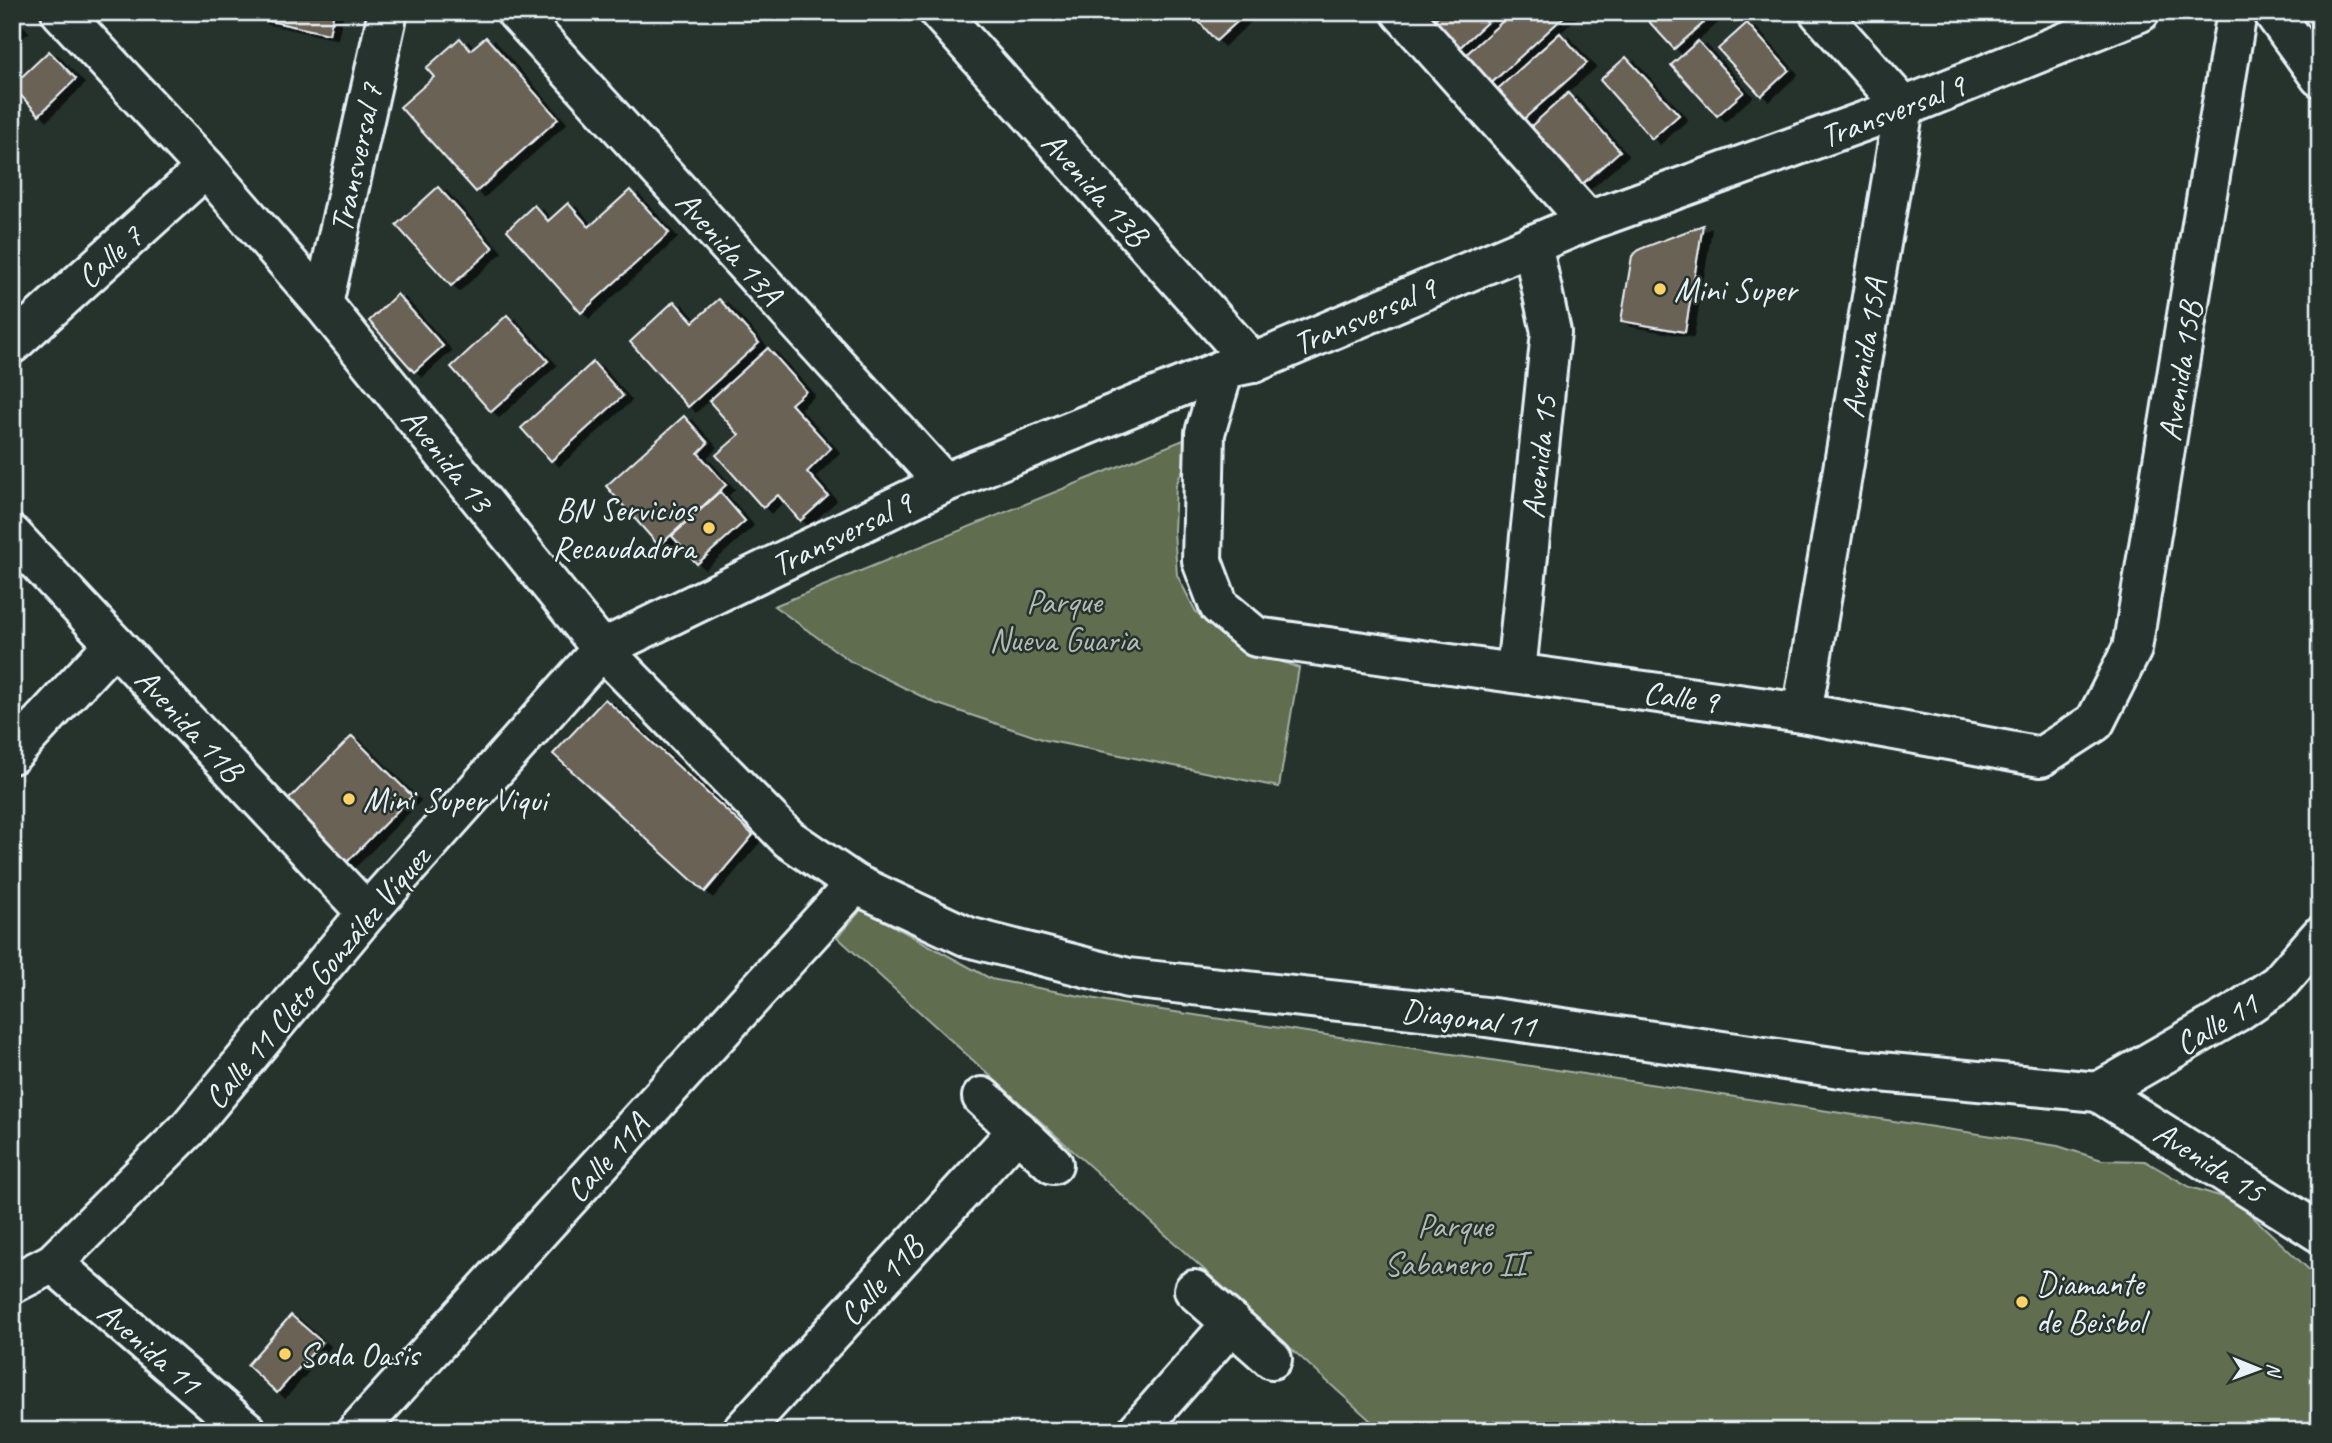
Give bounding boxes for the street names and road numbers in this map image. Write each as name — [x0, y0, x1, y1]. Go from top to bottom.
street label: Transversal 9 — [1814, 63, 1974, 158]
street label: Transversal 7 — [320, 78, 393, 237]
street label: Avenida 13B — [1033, 122, 1159, 256]
street label: Avenida 13A — [667, 182, 793, 315]
street label: Calle 7 — [68, 215, 153, 297]
street label: Transversal 9 — [1286, 266, 1445, 365]
street label: Avenida 15A — [1831, 274, 1897, 421]
street label: Avenida 15B — [2148, 297, 2212, 444]
street label: Avenida 15 — [1512, 391, 1567, 521]
street label: Avenida 13 — [392, 399, 504, 522]
street label: Transversal 9 — [764, 480, 922, 586]
street label: Avenida 11B — [126, 659, 254, 792]
street label: Calle 9 — [1641, 671, 1724, 723]
street label: Calle 11 Cleto González Víquez — [194, 836, 441, 1118]
street label: Calle 11 — [2167, 982, 2268, 1065]
street label: Diagonal 11 — [1399, 989, 1541, 1047]
street label: Calle 11A — [556, 1103, 659, 1211]
street label: Avenida 15 — [2146, 1111, 2275, 1213]
street label: Calle 11B — [829, 1226, 933, 1334]
street label: Avenida 11 — [89, 1291, 211, 1405]

